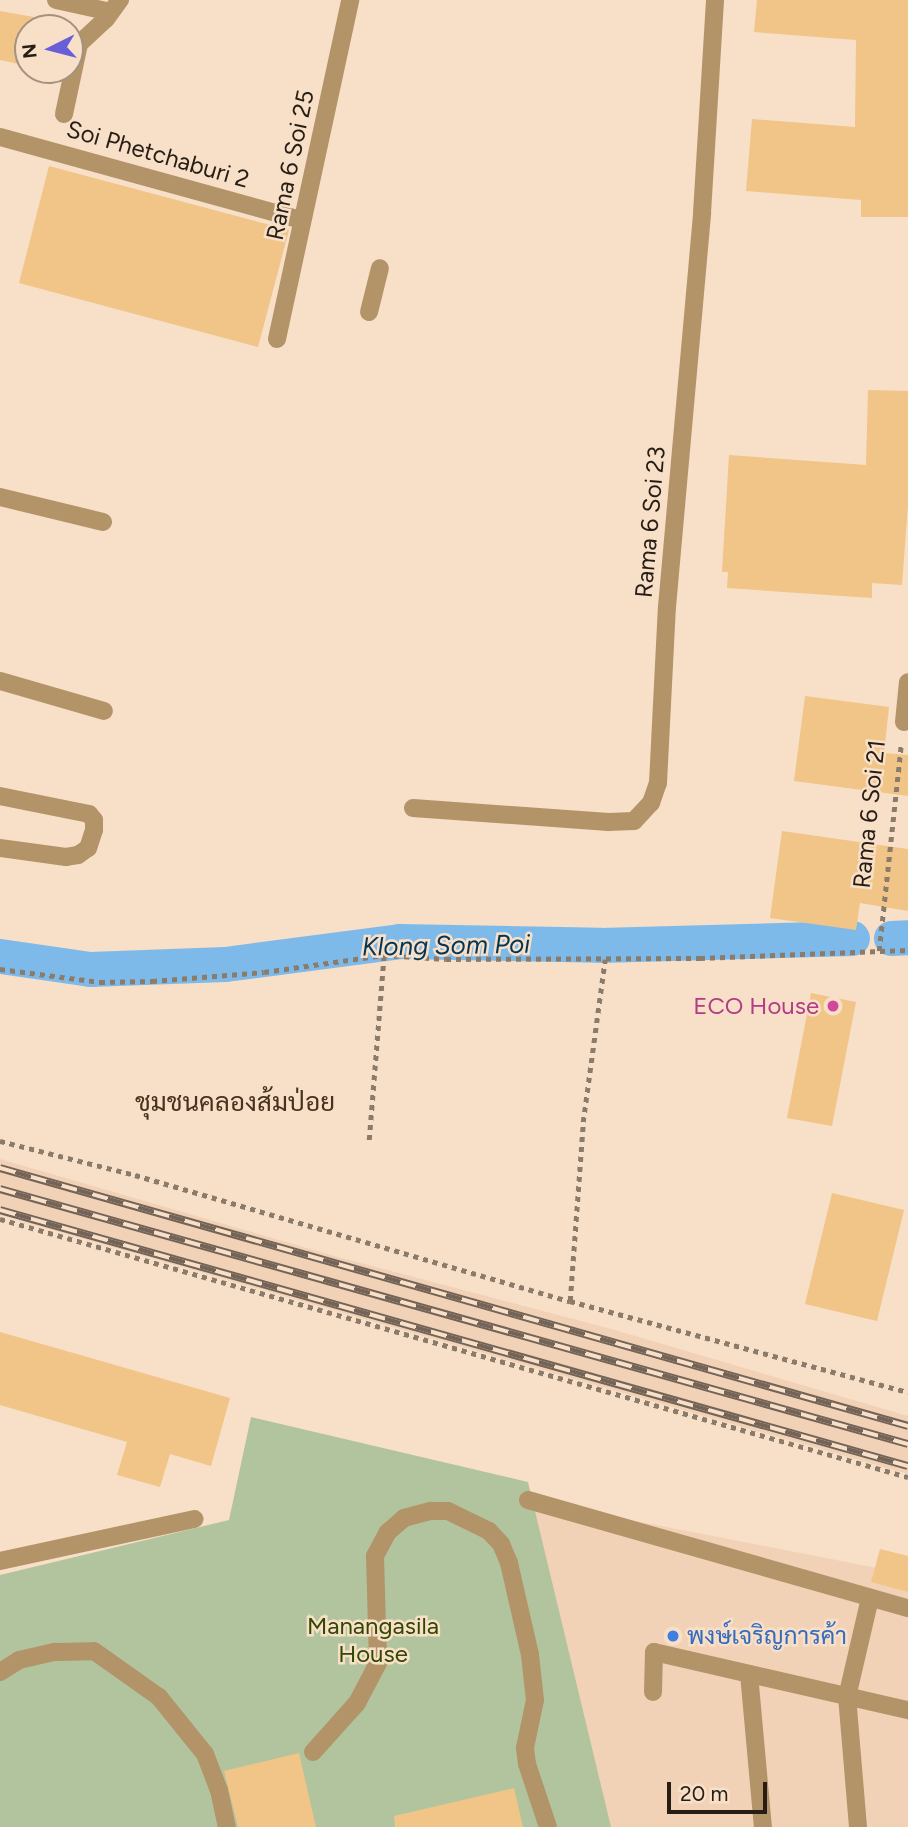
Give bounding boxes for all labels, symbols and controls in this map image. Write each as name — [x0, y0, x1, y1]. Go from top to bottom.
north arrow — [14, 14, 84, 84]
text: N — [17, 43, 42, 60]
street label: Rama 6 Soi 25 — [260, 87, 320, 243]
street label: Soi Phetchaburi 2 — [63, 114, 253, 194]
street label: Rama 6 Soi 23 — [629, 445, 671, 599]
street label: Rama 6 Soi 21 — [847, 738, 891, 890]
water label: Klong Som Poi — [362, 929, 530, 963]
place label: ECO House — [693, 992, 819, 1020]
marker: ECO House — [825, 998, 841, 1014]
district label: ชุมชนคลองส้มป่อย — [135, 1087, 335, 1119]
park label: Manangasila House — [307, 1612, 439, 1668]
place label: พงษ์เจริญการค้า — [687, 1622, 847, 1650]
marker: พงษ์เจริญการค้า — [665, 1628, 681, 1644]
scale bar — [670, 1768, 770, 1812]
text: 20 m — [680, 1781, 728, 1806]

